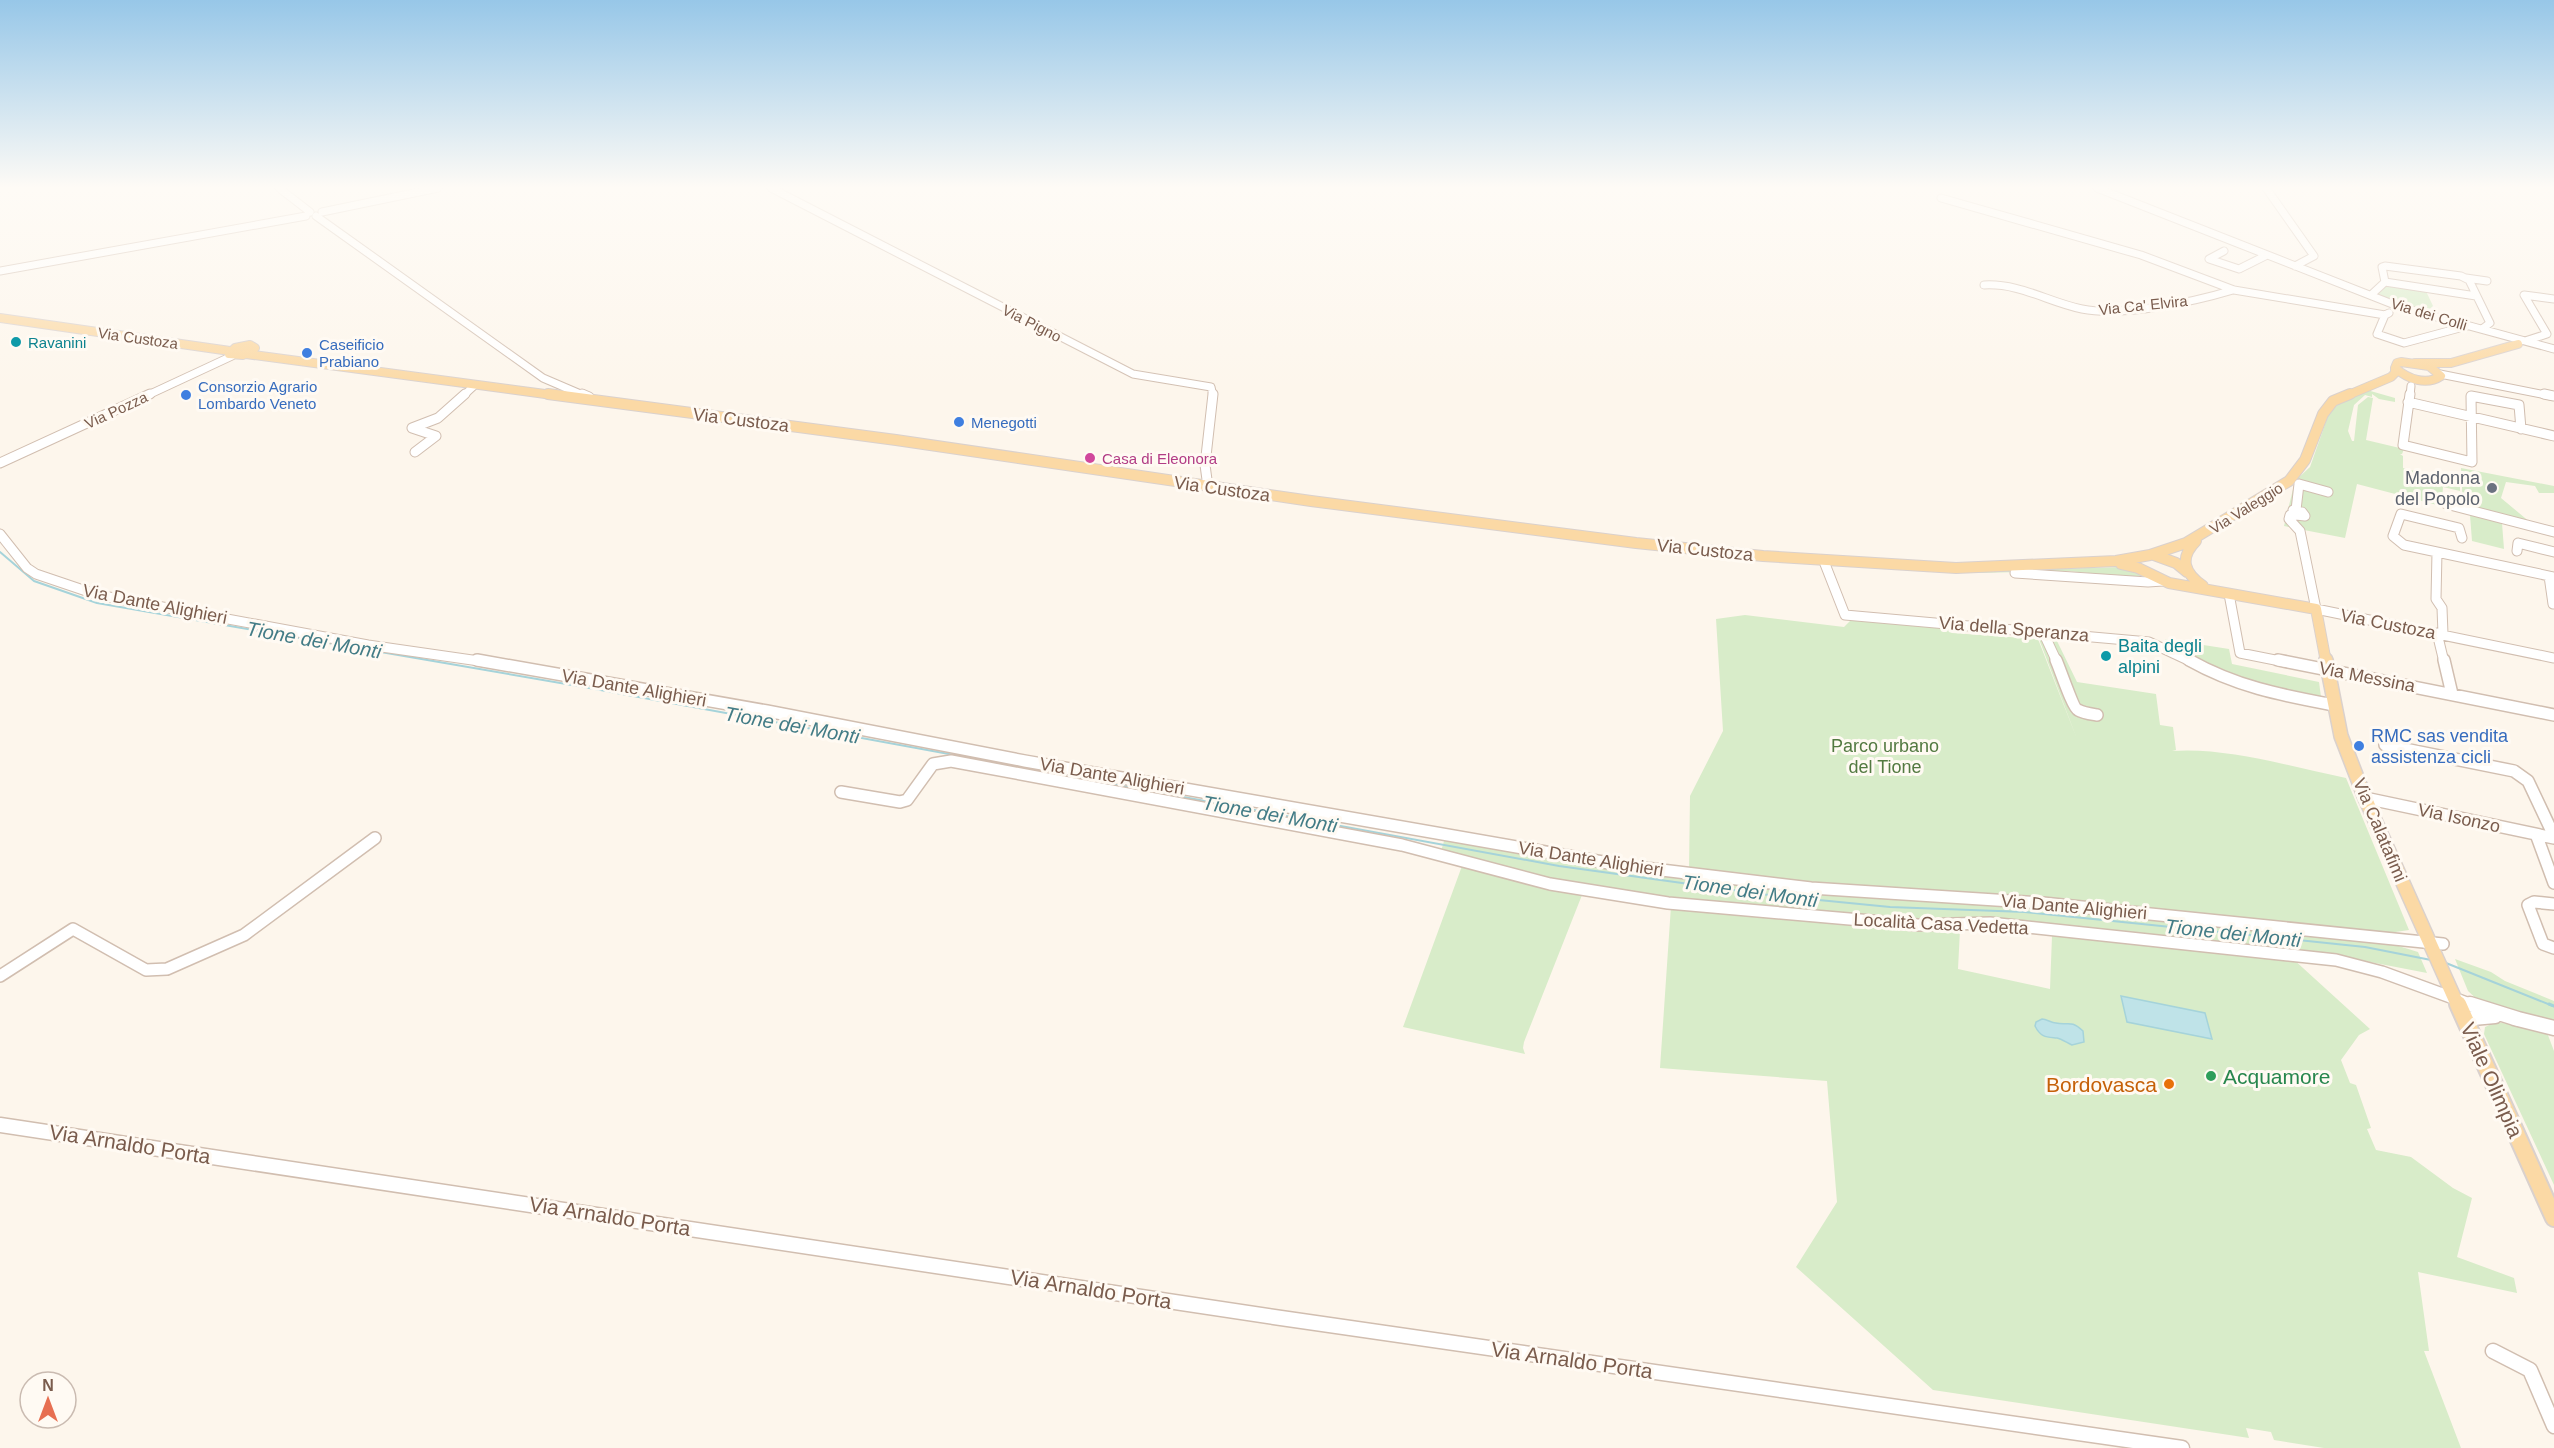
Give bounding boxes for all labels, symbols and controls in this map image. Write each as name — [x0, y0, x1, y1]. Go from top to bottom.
street label: Via Ca' Elvira — [2098, 292, 2189, 318]
street label: Via dei Colli — [2389, 294, 2469, 334]
street label: Via Pigno — [1000, 301, 1064, 345]
street label: Via Custoza — [97, 324, 180, 352]
place label: Ravanini — [28, 334, 86, 351]
marker: Ravanini — [9, 335, 23, 349]
place label: Caseificio Prabiano — [319, 336, 384, 370]
marker: Caseificio Prabiano — [300, 346, 314, 360]
place label: Consorzio Agrario Lombardo Veneto — [198, 378, 317, 412]
street label: Via Pozza — [82, 388, 151, 432]
marker: Consorzio Agrario Lombardo Veneto — [179, 388, 193, 402]
street label: Via Custoza — [692, 404, 791, 436]
place label: Menegotti — [971, 414, 1037, 431]
marker: Menegotti — [952, 415, 966, 429]
place label: Casa di Eleonora — [1102, 450, 1218, 467]
marker: Casa di Eleonora — [1083, 451, 1097, 465]
place label: Madonna del Popolo — [2395, 468, 2481, 509]
street label: Via Custoza — [1173, 472, 1272, 506]
street label: Via Valeggio — [2206, 479, 2286, 537]
marker: Madonna del Popolo — [2485, 481, 2499, 495]
street label: Via Custoza — [1656, 535, 1755, 565]
street label: Via Dante Alighieri — [81, 580, 229, 628]
street label: Via Custoza — [2339, 605, 2438, 643]
street label: Via della Speranza — [1938, 612, 2091, 646]
water label: Tione dei Monti — [245, 617, 384, 663]
place label: Baita degli alpini — [2118, 636, 2202, 677]
marker: Baita degli alpini — [2099, 649, 2113, 663]
street label: Via Messina — [2317, 658, 2418, 696]
street label: Via Dante Alighieri — [560, 665, 708, 711]
water label: Tione dei Monti — [723, 702, 862, 748]
place label: RMC sas vendita assistenza cicli — [2371, 726, 2509, 767]
park label: Parco urbano del Tione — [1831, 736, 1939, 777]
marker: RMC sas vendita assistenza cicli — [2352, 739, 2366, 753]
street label: Via Dante Alighieri — [1038, 753, 1186, 799]
street label: Via Calatafimi — [2349, 775, 2411, 885]
water label: Tione dei Monti — [1201, 791, 1340, 837]
street label: Via Isonzo — [2416, 800, 2502, 836]
street label: Via Dante Alighieri — [1517, 838, 1665, 880]
water label: Tione dei Monti — [1681, 871, 1820, 911]
street label: Via Dante Alighieri — [2000, 891, 2148, 923]
street label: Località Casa Vedetta — [1853, 909, 2030, 939]
water label: Tione dei Monti — [2164, 915, 2303, 951]
street label: Viale Olimpia — [2456, 1019, 2528, 1141]
place label: Acquamore — [2223, 1065, 2330, 1088]
marker: Acquamore — [2204, 1069, 2218, 1083]
place label: Bordovasca — [2046, 1073, 2157, 1096]
marker: Bordovasca — [2162, 1077, 2176, 1091]
street label: Via Arnaldo Porta — [48, 1120, 213, 1168]
street label: Via Arnaldo Porta — [528, 1192, 693, 1240]
street label: Via Arnaldo Porta — [1009, 1265, 1174, 1313]
street label: Via Arnaldo Porta — [1490, 1337, 1655, 1383]
north arrow — [18, 1370, 78, 1430]
text: N — [42, 1377, 54, 1394]

